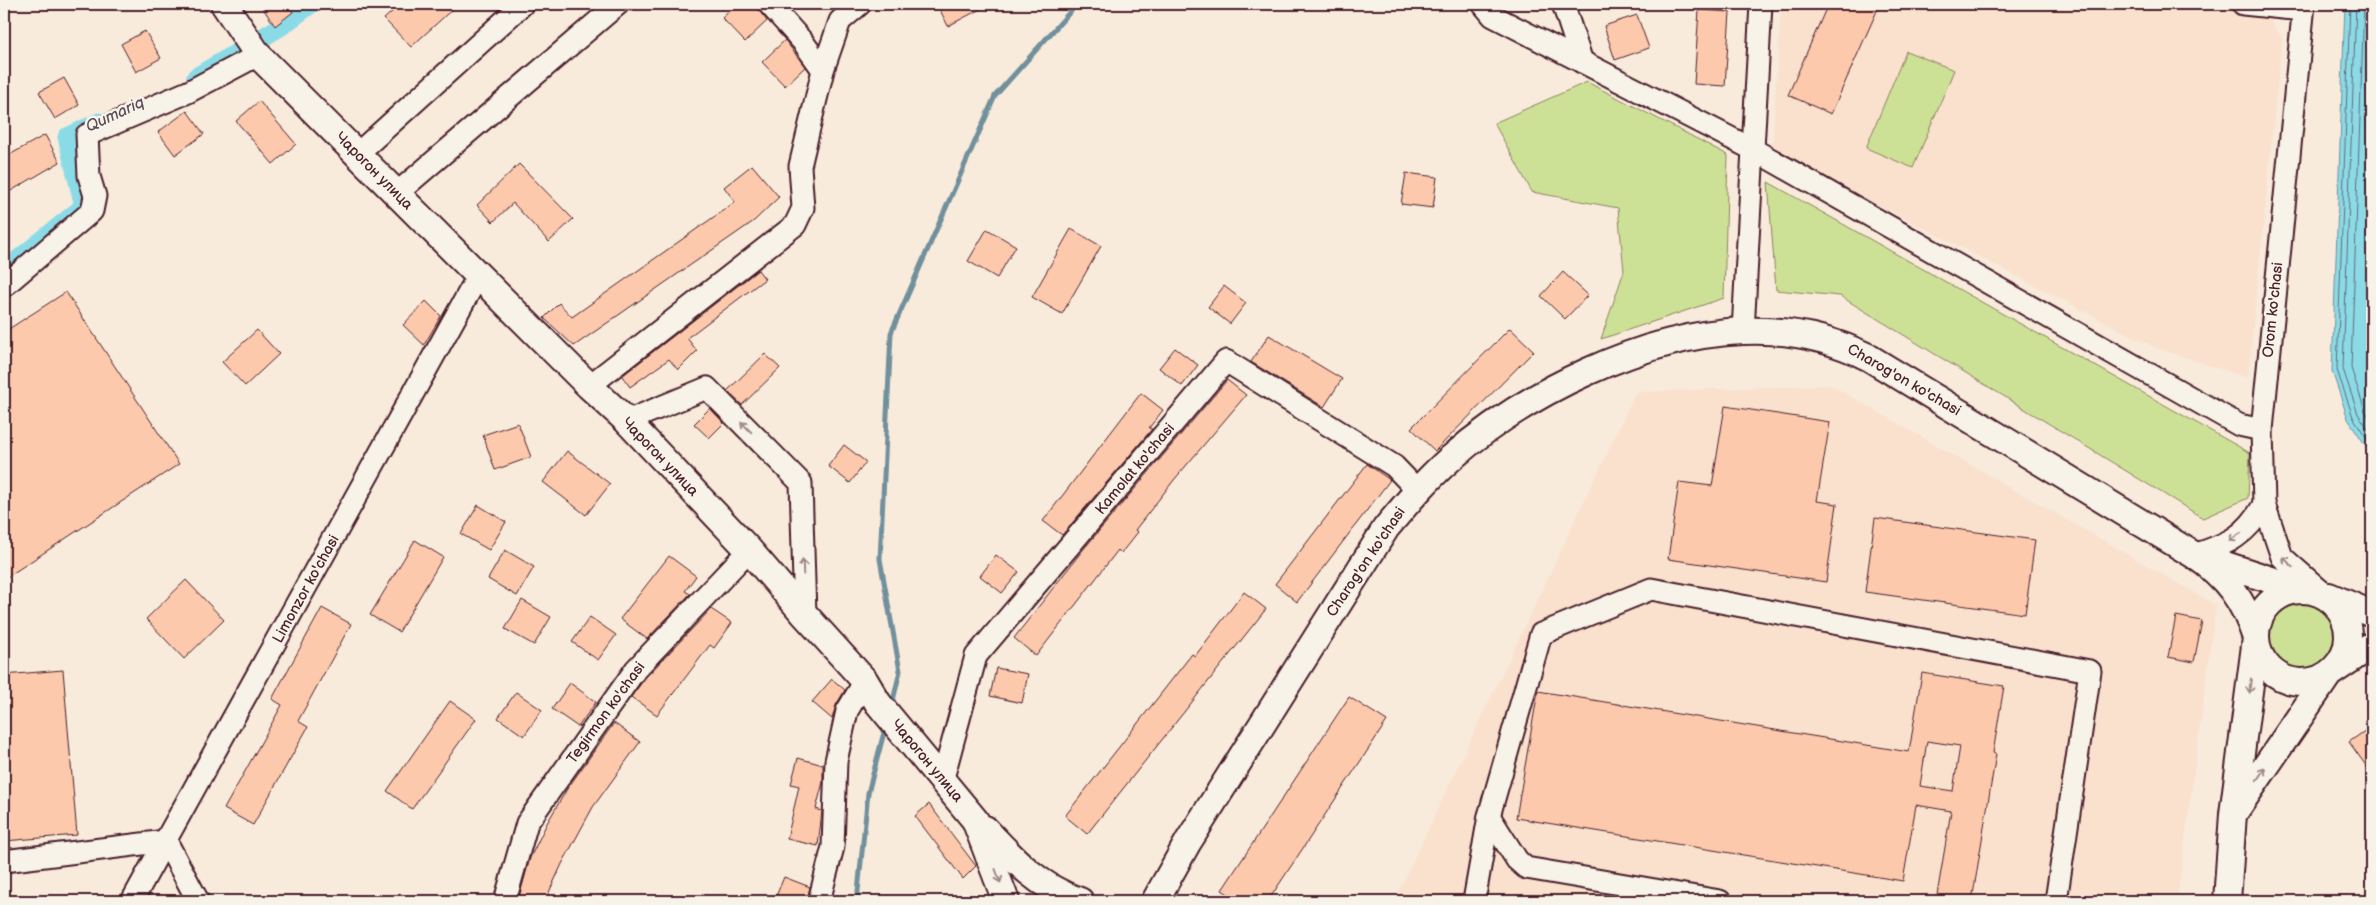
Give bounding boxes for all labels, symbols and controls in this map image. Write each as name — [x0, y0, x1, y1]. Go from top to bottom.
water label: Qumariq — [83, 93, 148, 137]
street label: Чарогон улица — [331, 128, 417, 214]
street label: Orom ko'chasi — [2259, 261, 2287, 359]
street label: Charog'on ko'chasi — [1844, 340, 1964, 420]
street label: Чарогон улица — [618, 414, 703, 501]
street label: Kamolat ko'chasi — [1091, 419, 1179, 519]
one-way arrow — [739, 421, 752, 433]
street label: Charog'on ko'chasi — [1322, 504, 1410, 620]
street label: Limonzor ko'chasi — [268, 532, 344, 646]
one-way arrow — [2229, 533, 2243, 543]
one-way arrow — [2282, 556, 2294, 568]
one-way arrow — [799, 559, 808, 575]
street label: Tegirmon ko'chasi — [563, 658, 649, 768]
one-way arrow — [2244, 678, 2254, 694]
street label: Чарогон улица — [887, 716, 967, 806]
one-way arrow — [2256, 767, 2266, 781]
one-way arrow — [994, 868, 1003, 884]

